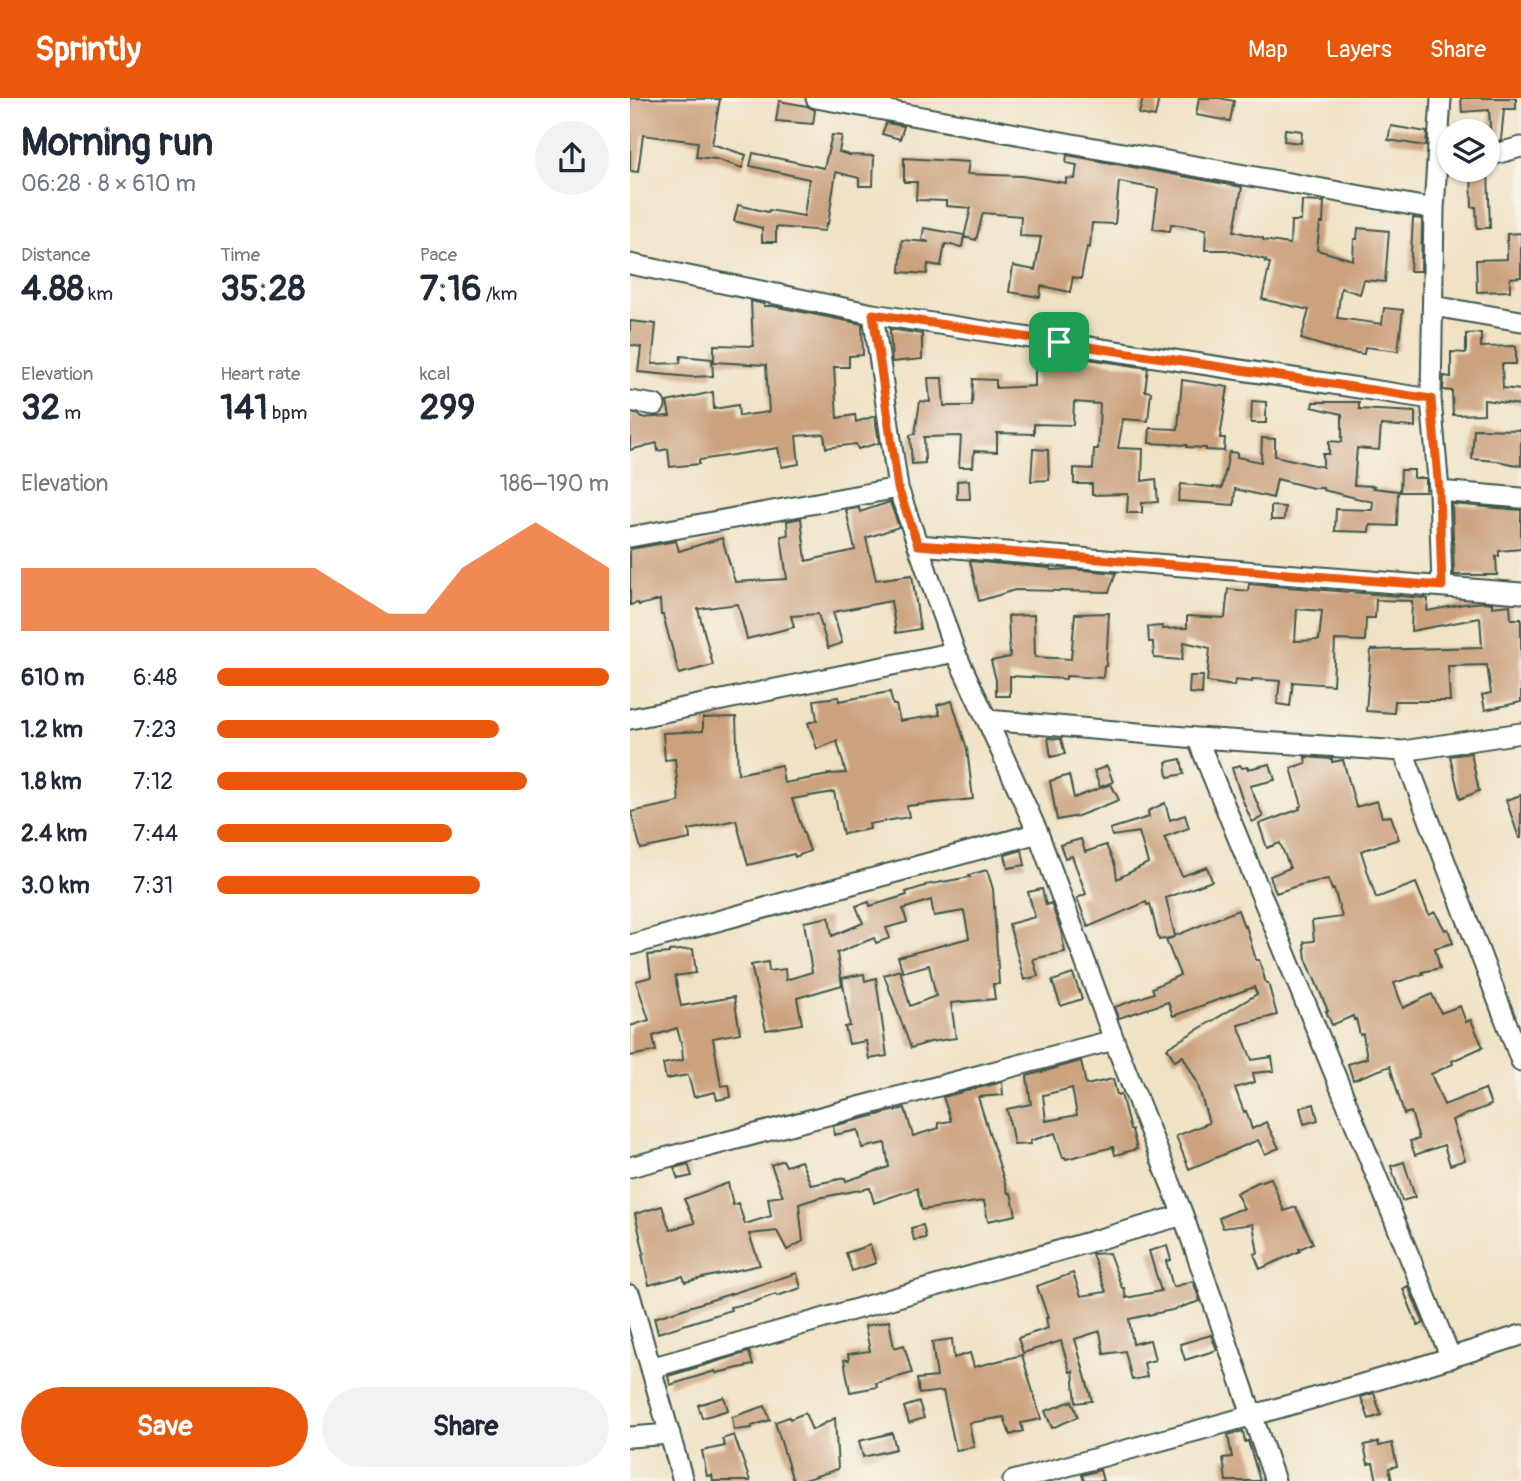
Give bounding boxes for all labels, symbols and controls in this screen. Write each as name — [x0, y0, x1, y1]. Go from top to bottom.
text: Sprintly — [35, 29, 141, 70]
text: Map — [1248, 35, 1288, 64]
text: Layers — [1326, 35, 1392, 64]
text: Share — [1430, 35, 1486, 64]
text: Morning run — [21, 119, 213, 167]
map controls — [1437, 119, 1500, 182]
button: layers — [1437, 119, 1500, 182]
button: share — [535, 121, 609, 195]
text: 06:28 · 8 × 610 m — [21, 169, 196, 198]
text: Distance — [21, 243, 90, 267]
text: Time — [220, 243, 260, 267]
text: Pace — [420, 243, 457, 267]
text: 4.88 — [21, 267, 84, 311]
text: 35:28 — [220, 267, 305, 311]
text: 7:16 — [420, 267, 482, 311]
text: km — [84, 282, 113, 306]
text: /km — [482, 282, 517, 306]
pin — [1029, 312, 1089, 372]
icon: arrive — [1040, 323, 1078, 361]
text: Elevation — [21, 362, 93, 386]
text: Heart rate — [220, 362, 300, 386]
text: kcal — [420, 362, 451, 386]
text: 32 — [21, 386, 60, 430]
text: 141 — [220, 386, 268, 430]
text: 299 — [420, 386, 475, 430]
text: m — [60, 401, 81, 425]
text: bpm — [268, 401, 307, 425]
text: Elevation — [21, 469, 109, 498]
text: 186–190 m — [500, 469, 609, 498]
text: 610 m — [21, 663, 85, 692]
text: 6:48 — [133, 663, 177, 692]
text: 1.2 km — [21, 715, 83, 744]
text: 7:23 — [133, 715, 176, 744]
text: 1.8 km — [21, 767, 82, 796]
text: 7:12 — [133, 767, 173, 796]
text: 2.4 km — [21, 819, 87, 848]
text: 7:44 — [133, 819, 178, 848]
text: 3.0 km — [21, 871, 90, 900]
text: 7:31 — [133, 871, 173, 900]
button: Save — [21, 1387, 308, 1467]
button: Share — [322, 1387, 609, 1467]

